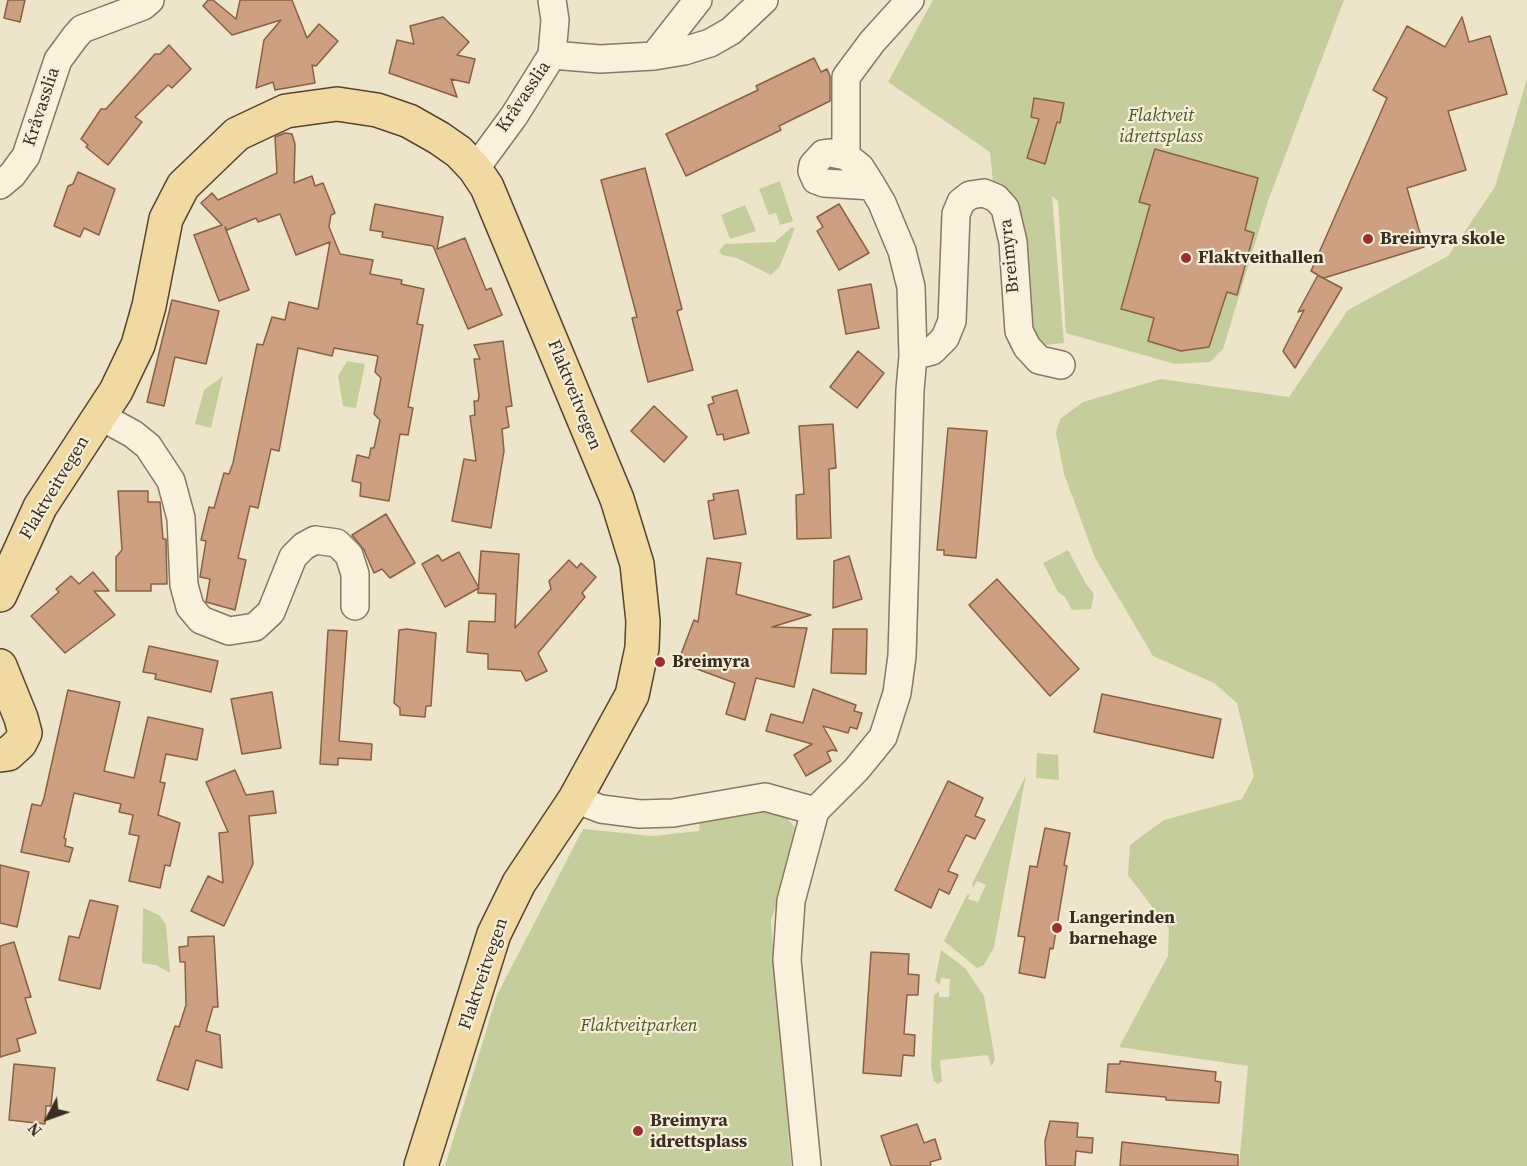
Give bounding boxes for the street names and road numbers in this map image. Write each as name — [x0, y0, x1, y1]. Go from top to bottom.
street label: Kråvasslia — [492, 57, 556, 137]
street label: Kråvasslia — [19, 65, 65, 149]
street label: Breimyra — [995, 218, 1025, 294]
street label: Flaktveitvegen — [542, 337, 606, 453]
street label: Flaktveitvegen — [16, 432, 94, 544]
street label: Flaktveitvegen — [455, 915, 513, 1033]

